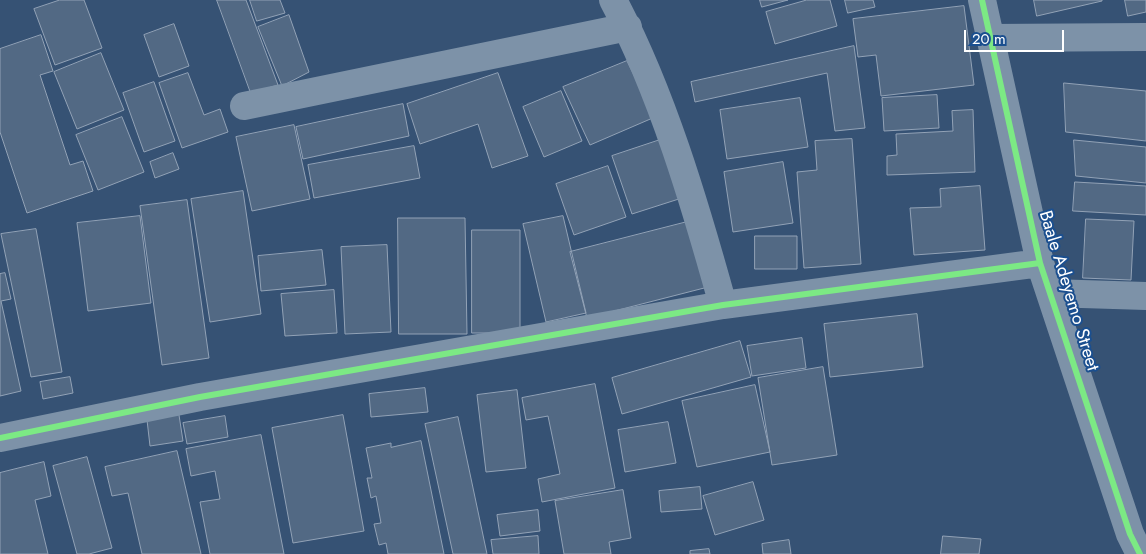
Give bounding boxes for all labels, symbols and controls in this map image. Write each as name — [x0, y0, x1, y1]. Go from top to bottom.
scale bar — [966, 20, 1066, 52]
text: 20 m — [972, 28, 1006, 50]
street label: Baale Adeyemo Street — [1033, 208, 1103, 374]

